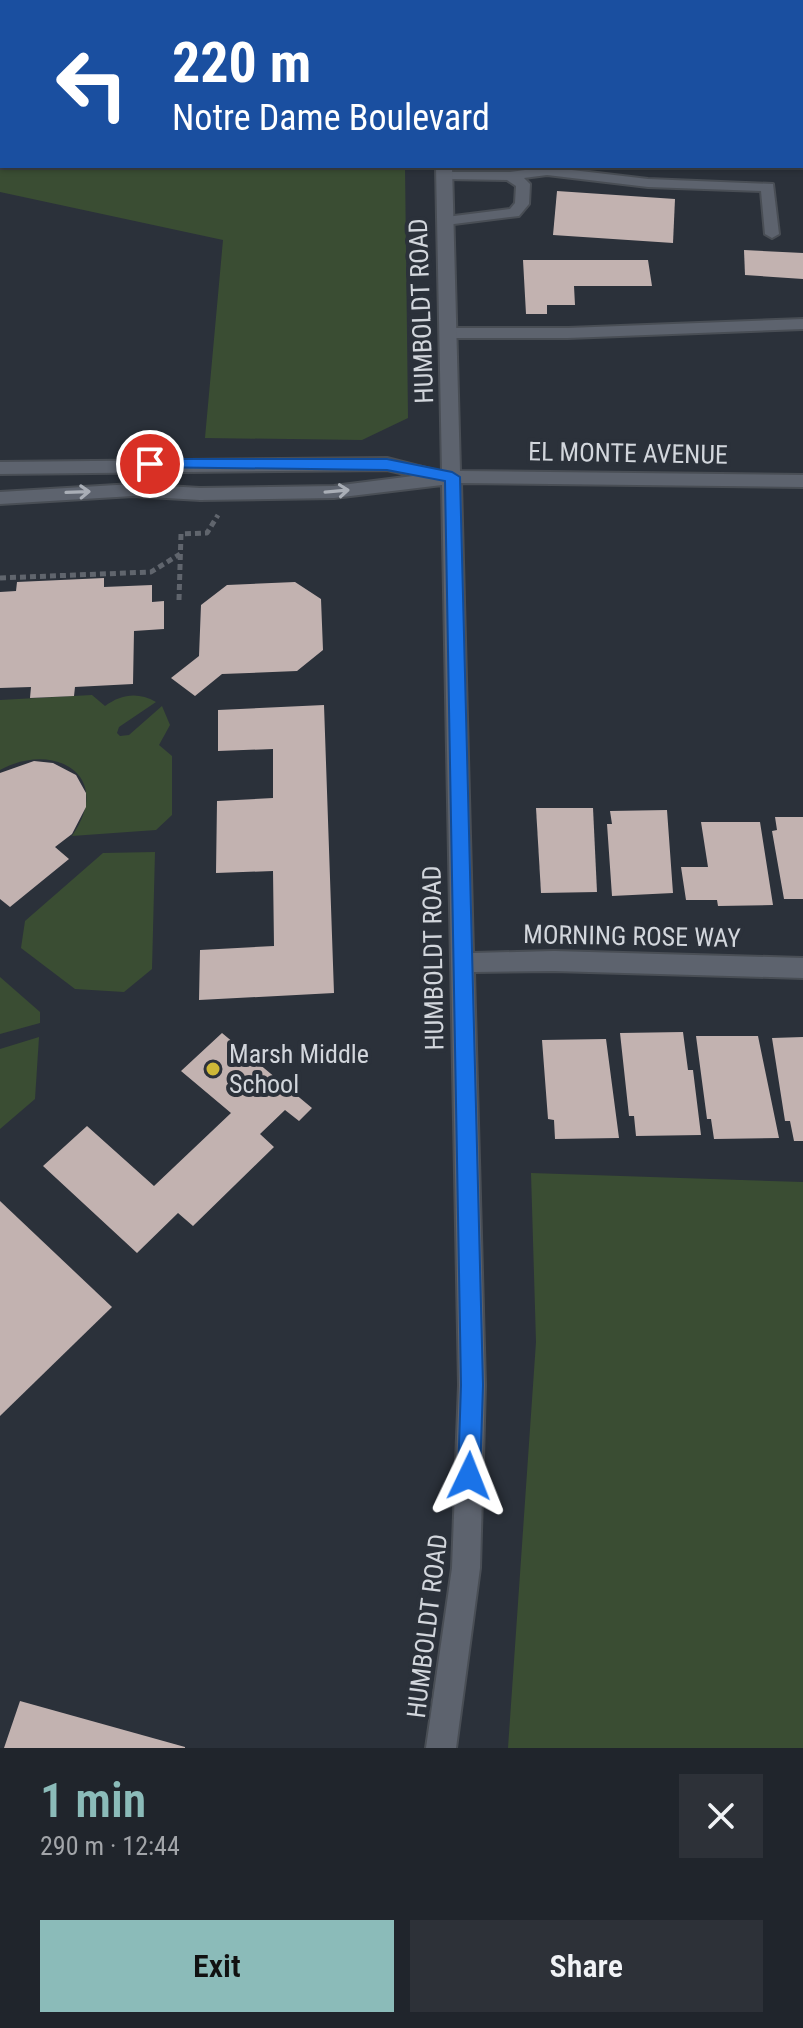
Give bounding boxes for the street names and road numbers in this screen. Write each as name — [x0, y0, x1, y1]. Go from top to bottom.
street label: HUMBOLDT ROAD — [403, 218, 439, 404]
street label: EL MONTE AVENUE — [528, 436, 728, 470]
street label: HUMBOLDT ROAD — [416, 865, 450, 1051]
street label: MORNING ROSE WAY — [523, 919, 741, 953]
street label: HUMBOLDT ROAD — [401, 1532, 453, 1720]

